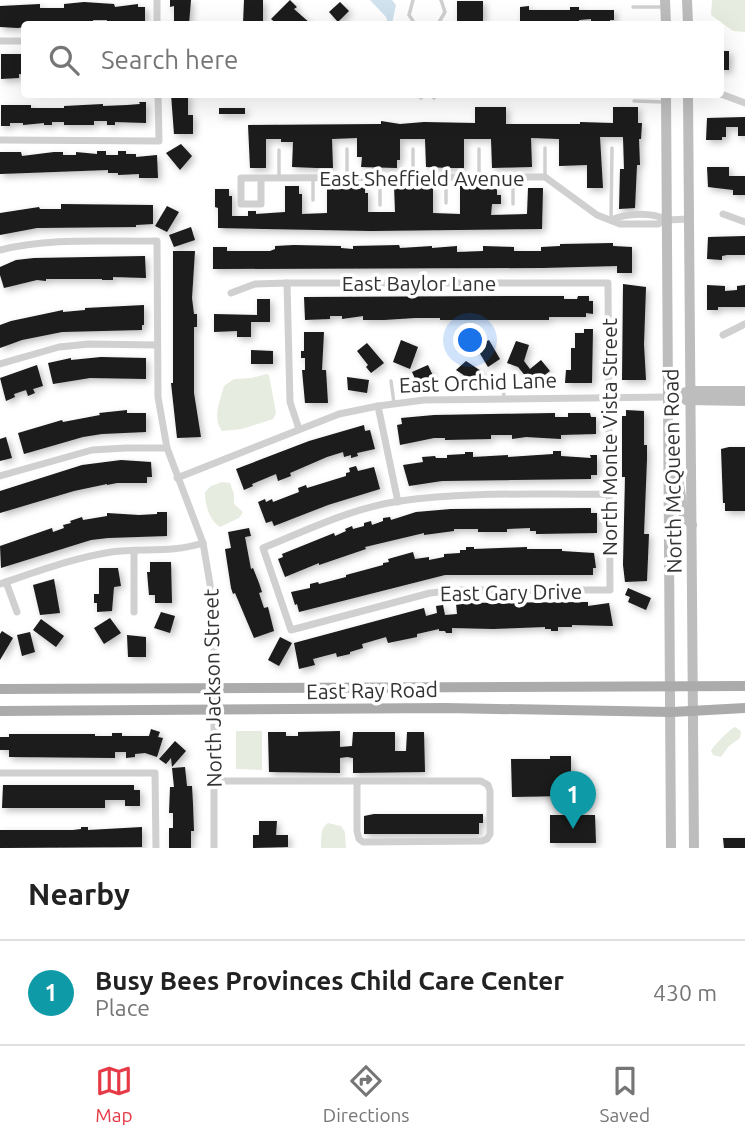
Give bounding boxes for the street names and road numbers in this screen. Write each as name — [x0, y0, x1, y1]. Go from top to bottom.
street label: East Sheffield Avenue — [319, 166, 525, 190]
street label: East Baylor Lane — [342, 271, 496, 295]
street label: North Monte Vista Street — [597, 318, 621, 556]
street label: East Orchid Lane — [399, 367, 557, 397]
street label: North McQueen Road — [658, 368, 686, 574]
street label: East Gary Drive — [440, 579, 582, 605]
street label: North Jackson Street — [198, 588, 226, 788]
street label: East Ray Road — [306, 677, 438, 703]

